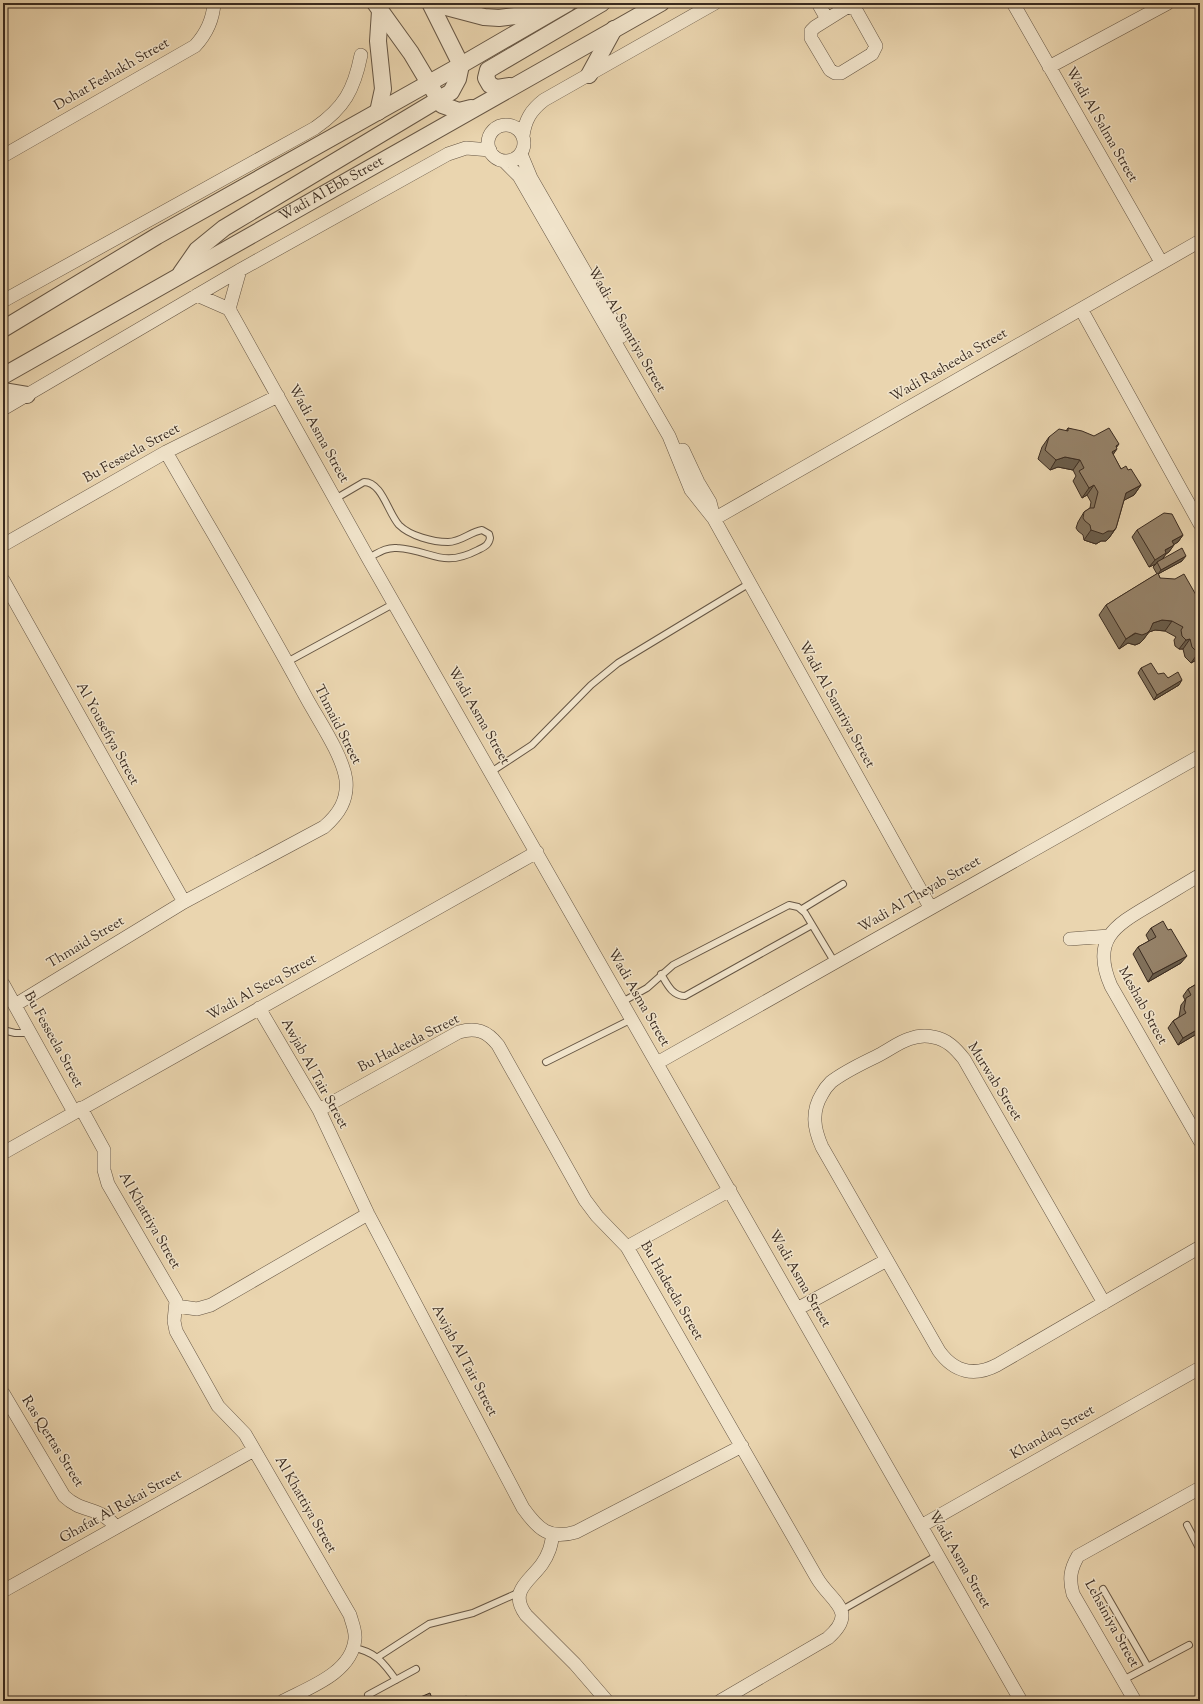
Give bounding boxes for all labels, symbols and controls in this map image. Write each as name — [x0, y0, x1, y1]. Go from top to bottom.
street label: Dohat Feshakh Street — [51, 34, 174, 116]
street label: Wadi Al Salma Street — [1060, 64, 1142, 186]
street label: Wadi Al Ebb Street — [276, 152, 388, 227]
street label: Wadi Al Samriya Street — [582, 263, 670, 397]
street label: Wadi Rasheeda Street — [887, 324, 1012, 408]
street label: Wadi Asma Street — [283, 381, 353, 487]
street label: Bu Fesseela Street — [80, 419, 184, 489]
street label: Wadi Al Samriya Street — [793, 638, 879, 772]
street label: Wadi Asma Street — [442, 663, 514, 769]
street label: Al Yousefiya Street — [70, 679, 144, 789]
street label: Thmaid Street — [308, 682, 366, 769]
street label: Wadi Al Theyab Street — [855, 852, 985, 938]
street label: Thmaid Street — [44, 912, 129, 974]
street label: Wadi Asma Street — [602, 945, 674, 1051]
street label: Wadi Al Seeq Street — [204, 949, 321, 1026]
street label: Meshab Street — [1112, 964, 1172, 1049]
street label: Bu Fesseela Street — [18, 988, 88, 1092]
street label: Bu Hadeeda Street — [355, 1010, 463, 1078]
street label: Awjab Al Tair Street — [275, 1015, 353, 1133]
street label: Murwab Street — [962, 1039, 1026, 1125]
street label: Al Khattiya Street — [113, 1169, 185, 1273]
street label: Wadi Asma Street — [763, 1226, 835, 1332]
street label: Bu Hadeeda Street — [634, 1238, 708, 1344]
street label: Awjab Al Tair Street — [426, 1302, 502, 1420]
street label: Ras Qertas Street — [16, 1392, 88, 1492]
street label: Khandaq Street — [1007, 1401, 1099, 1465]
street label: Al Khattiya Street — [269, 1453, 341, 1557]
street label: Ghafat Al Rekai Street — [56, 1465, 186, 1549]
street label: Wadi Asma Street — [923, 1507, 995, 1613]
street label: Lehsiniya Street — [1079, 1577, 1143, 1672]

